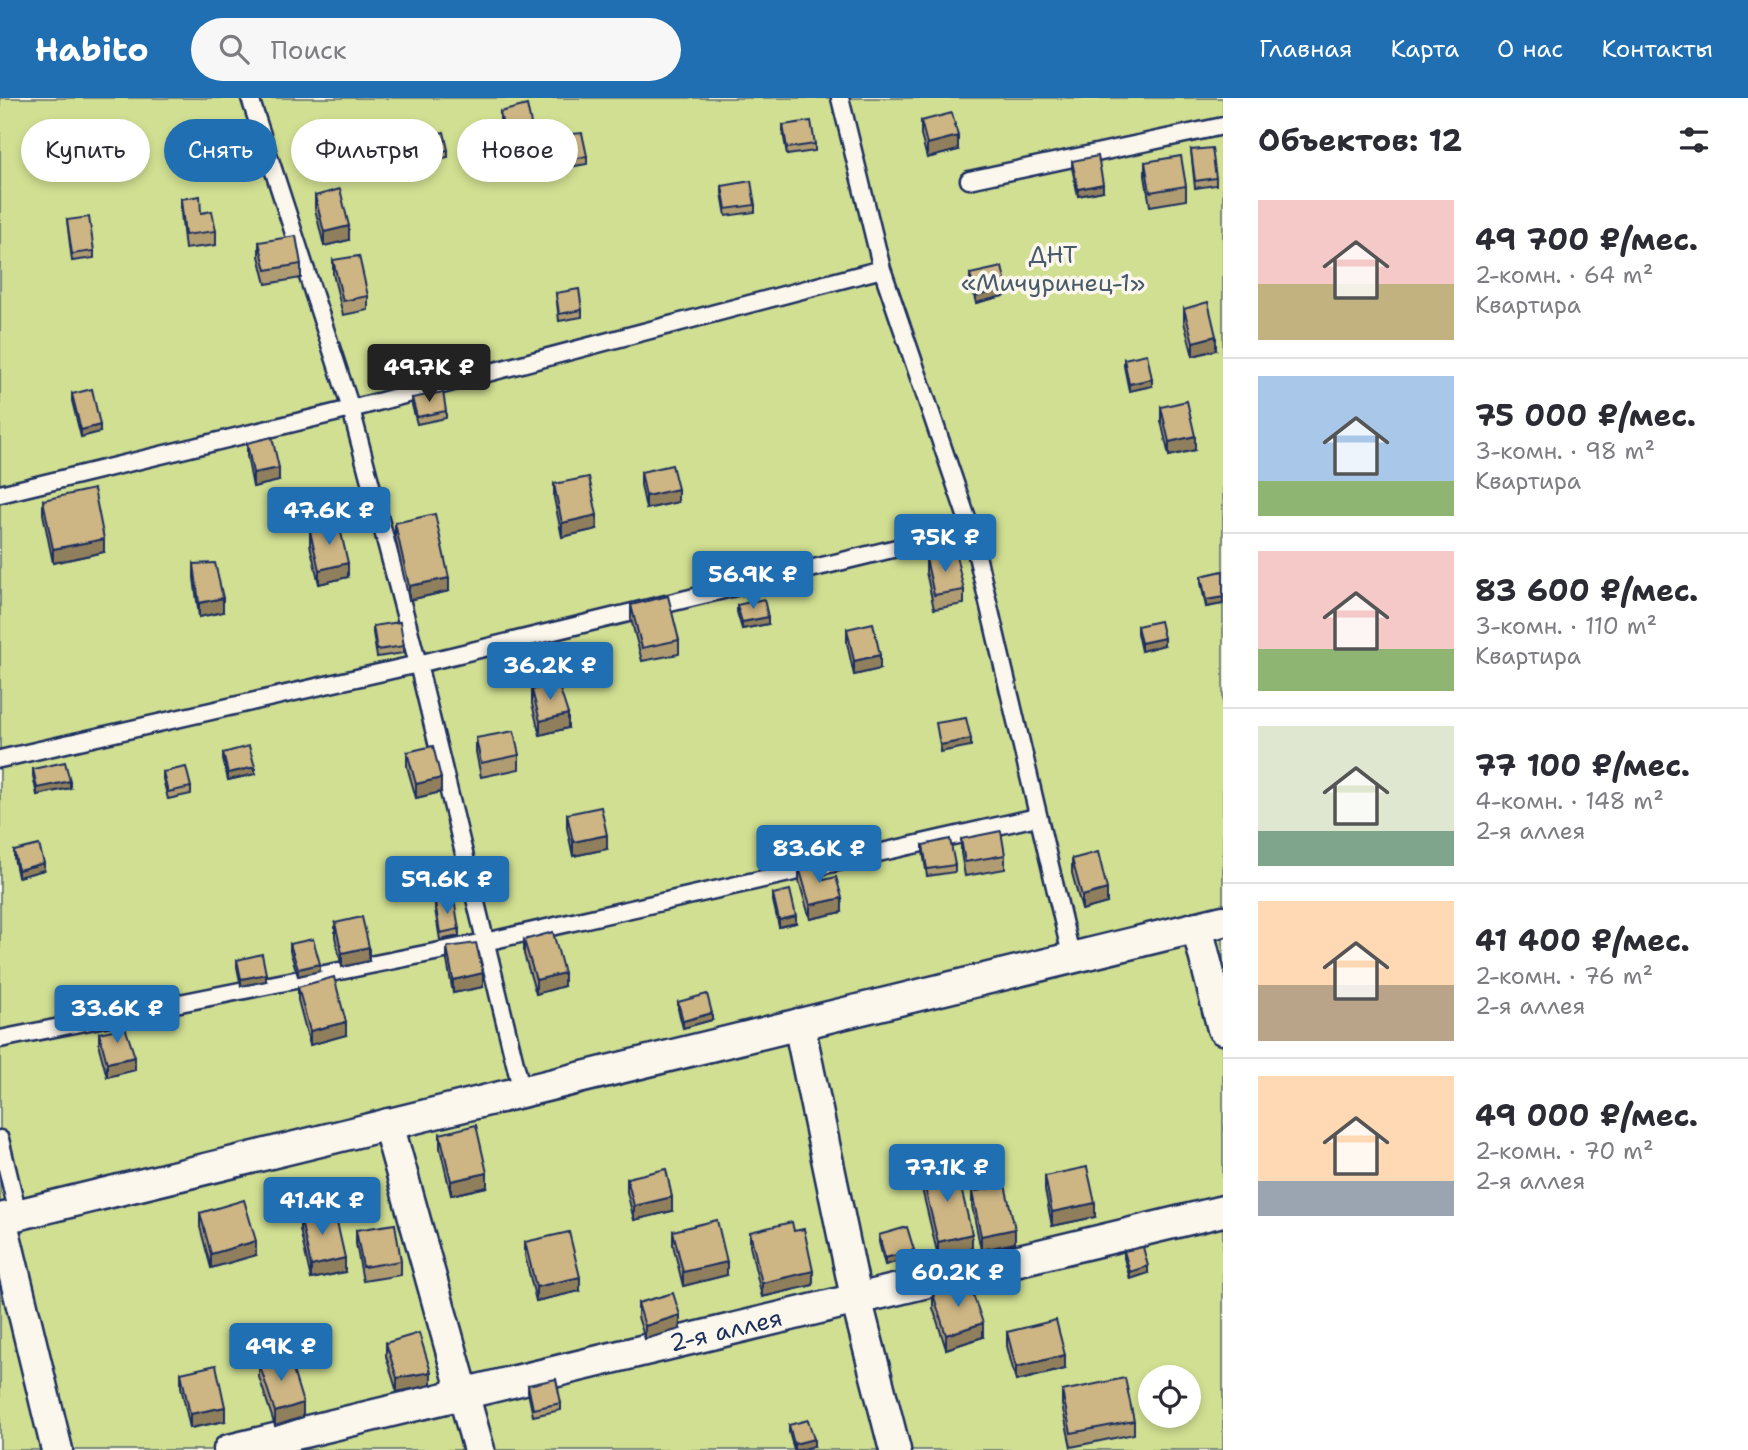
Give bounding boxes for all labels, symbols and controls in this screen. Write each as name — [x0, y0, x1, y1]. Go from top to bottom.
search box — [191, 18, 681, 81]
text: Habito — [35, 27, 149, 72]
icon: search — [215, 30, 253, 68]
text: Поиск — [271, 32, 347, 67]
text: Главная — [1259, 33, 1352, 65]
text: Карта — [1390, 33, 1459, 65]
text: О нас — [1497, 33, 1563, 65]
text: Контакты — [1601, 33, 1713, 65]
chip: Купить — [21, 119, 150, 182]
chip: Снять — [164, 119, 277, 182]
chip: Фильтры — [291, 119, 443, 182]
chip: Новое — [457, 119, 578, 182]
text: Объектов: 12 — [1258, 120, 1462, 161]
icon: filters — [1675, 121, 1713, 159]
text: 49 700 ₽/мес. — [1475, 219, 1698, 260]
icon: home — [1314, 228, 1398, 312]
park label: ДНТ «Мичуринец-1» — [961, 239, 1145, 299]
text: 2-комн. · 64 m² — [1475, 260, 1653, 290]
text: Квартира — [1475, 290, 1581, 320]
pin: 49.7K ₽ — [364, 344, 494, 404]
text: 49.7K ₽ — [383, 352, 475, 382]
text: 75 000 ₽/мес. — [1475, 395, 1696, 436]
icon: home — [1314, 404, 1398, 488]
text: 3-комн. · 98 m² — [1475, 436, 1655, 466]
text: Квартира — [1475, 466, 1581, 496]
pin: 47.6K ₽ — [264, 488, 394, 547]
text: 47.6K ₽ — [283, 495, 375, 525]
pin: 75K ₽ — [896, 514, 994, 574]
text: 75K ₽ — [910, 522, 980, 552]
pin: 56.9K ₽ — [688, 552, 818, 611]
text: 56.9K ₽ — [708, 559, 798, 589]
text: 83 600 ₽/мес. — [1475, 570, 1698, 611]
icon: home — [1314, 579, 1398, 663]
text: 3-комн. · 110 m² — [1475, 611, 1657, 641]
text: Квартира — [1475, 641, 1581, 671]
pin: 36.2K ₽ — [485, 642, 615, 702]
text: 36.2K ₽ — [503, 650, 597, 680]
text: 77 100 ₽/мес. — [1475, 745, 1690, 786]
icon: home — [1314, 754, 1398, 838]
text: 4-комн. · 148 m² — [1475, 786, 1664, 816]
text: 2-я аллея — [1475, 816, 1585, 846]
pin: 83.6K ₽ — [754, 826, 884, 885]
text: 83.6K ₽ — [772, 833, 866, 863]
pin: 59.6K ₽ — [382, 856, 512, 916]
text: 59.6K ₽ — [401, 864, 493, 894]
text: 41 400 ₽/мес. — [1475, 920, 1690, 961]
icon: home — [1314, 929, 1398, 1013]
text: 2-комн. · 76 m² — [1475, 961, 1653, 991]
pin: 33.6K ₽ — [52, 986, 182, 1045]
text: 2-я аллея — [1475, 991, 1585, 1021]
text: 33.6K ₽ — [71, 993, 163, 1023]
text: 49 000 ₽/мес. — [1475, 1095, 1698, 1136]
icon: home — [1314, 1104, 1398, 1188]
text: 2-комн. · 70 m² — [1475, 1136, 1654, 1166]
pin: 77.1K ₽ — [882, 1144, 1012, 1204]
text: 77.1K ₽ — [905, 1152, 989, 1182]
text: 2-я аллея — [1475, 1166, 1585, 1196]
pin: 41.4K ₽ — [257, 1178, 387, 1237]
text: 41.4K ₽ — [279, 1185, 365, 1215]
pin: 60.2K ₽ — [893, 1250, 1023, 1309]
text: 60.2K ₽ — [912, 1257, 1004, 1287]
street label: 2-я аллея — [666, 1302, 786, 1359]
pin: 49K ₽ — [232, 1324, 330, 1383]
text: 49K ₽ — [245, 1331, 317, 1361]
map controls — [1138, 1365, 1201, 1428]
button: locate — [1138, 1365, 1201, 1428]

